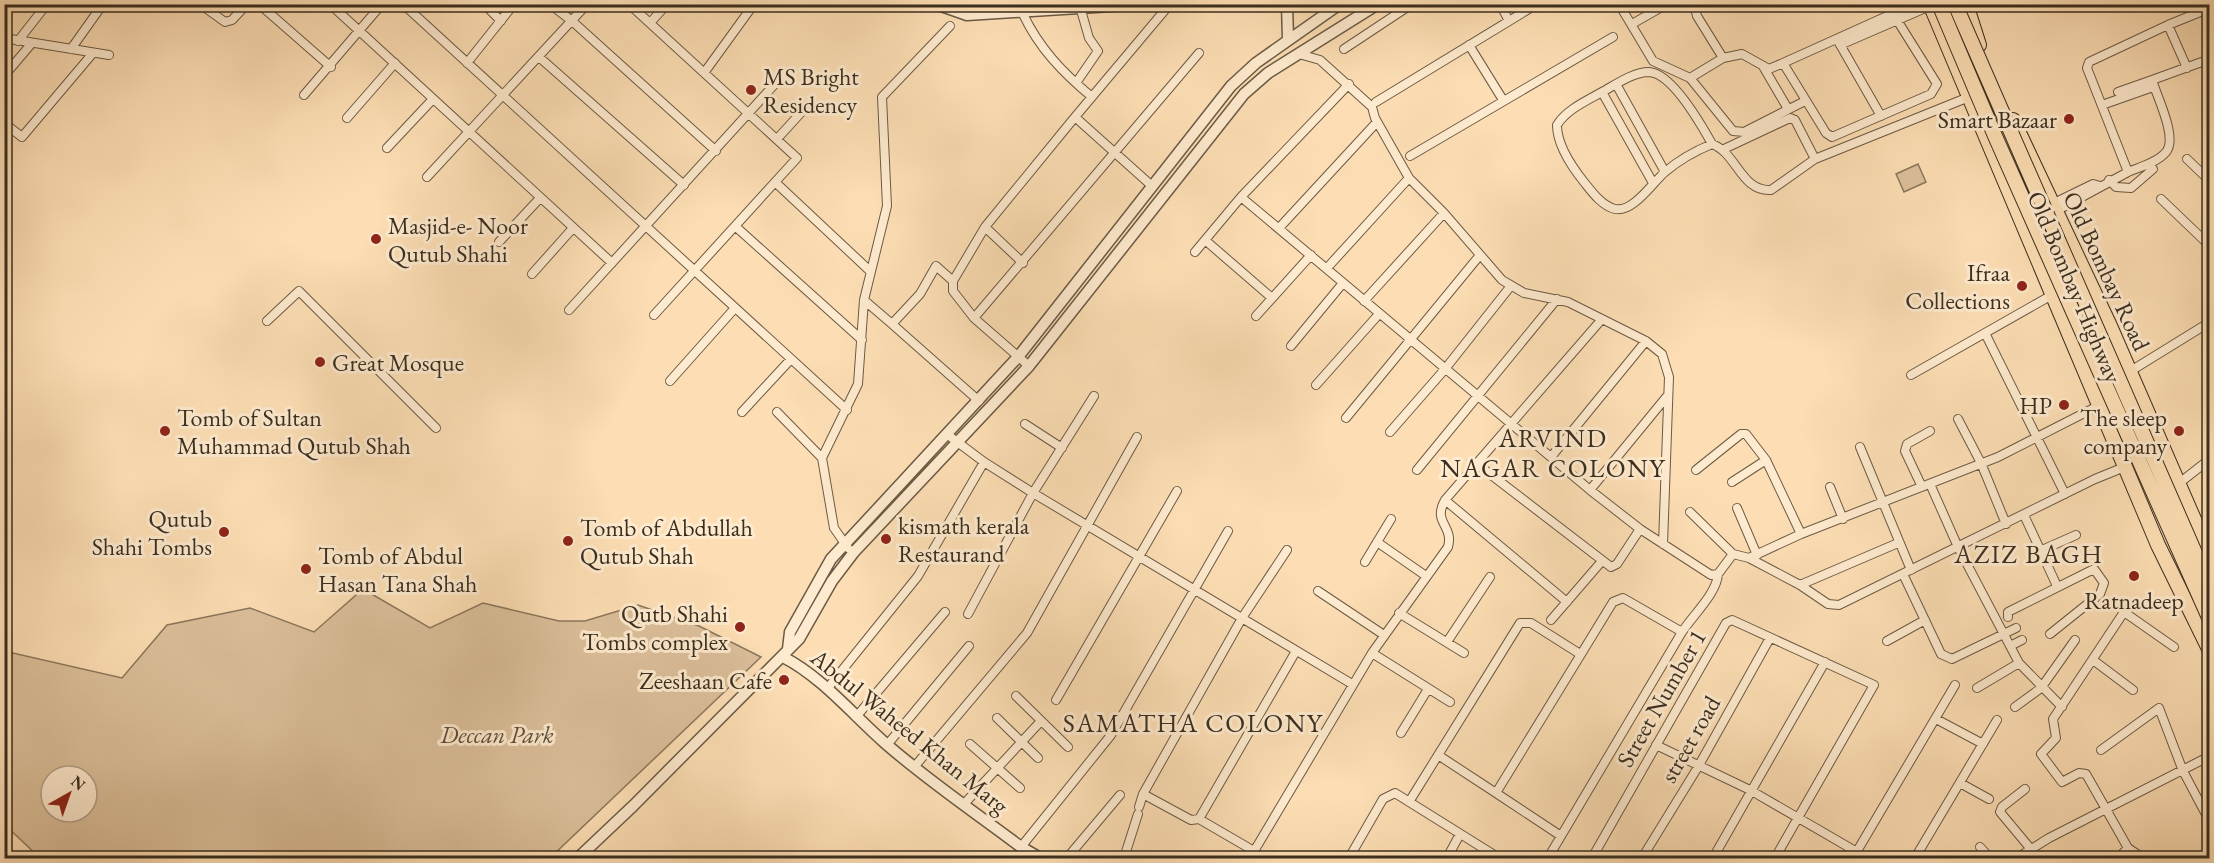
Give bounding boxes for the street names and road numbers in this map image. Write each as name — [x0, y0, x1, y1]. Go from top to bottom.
street label: Old Bombay Highway — [2021, 186, 2130, 388]
street label: Old Bombay Road — [2057, 186, 2158, 356]
street label: Street Number 1 — [1609, 624, 1713, 772]
street label: Abdul Waheed Khan Marg — [804, 641, 1016, 821]
street label: street road — [1653, 689, 1728, 788]

